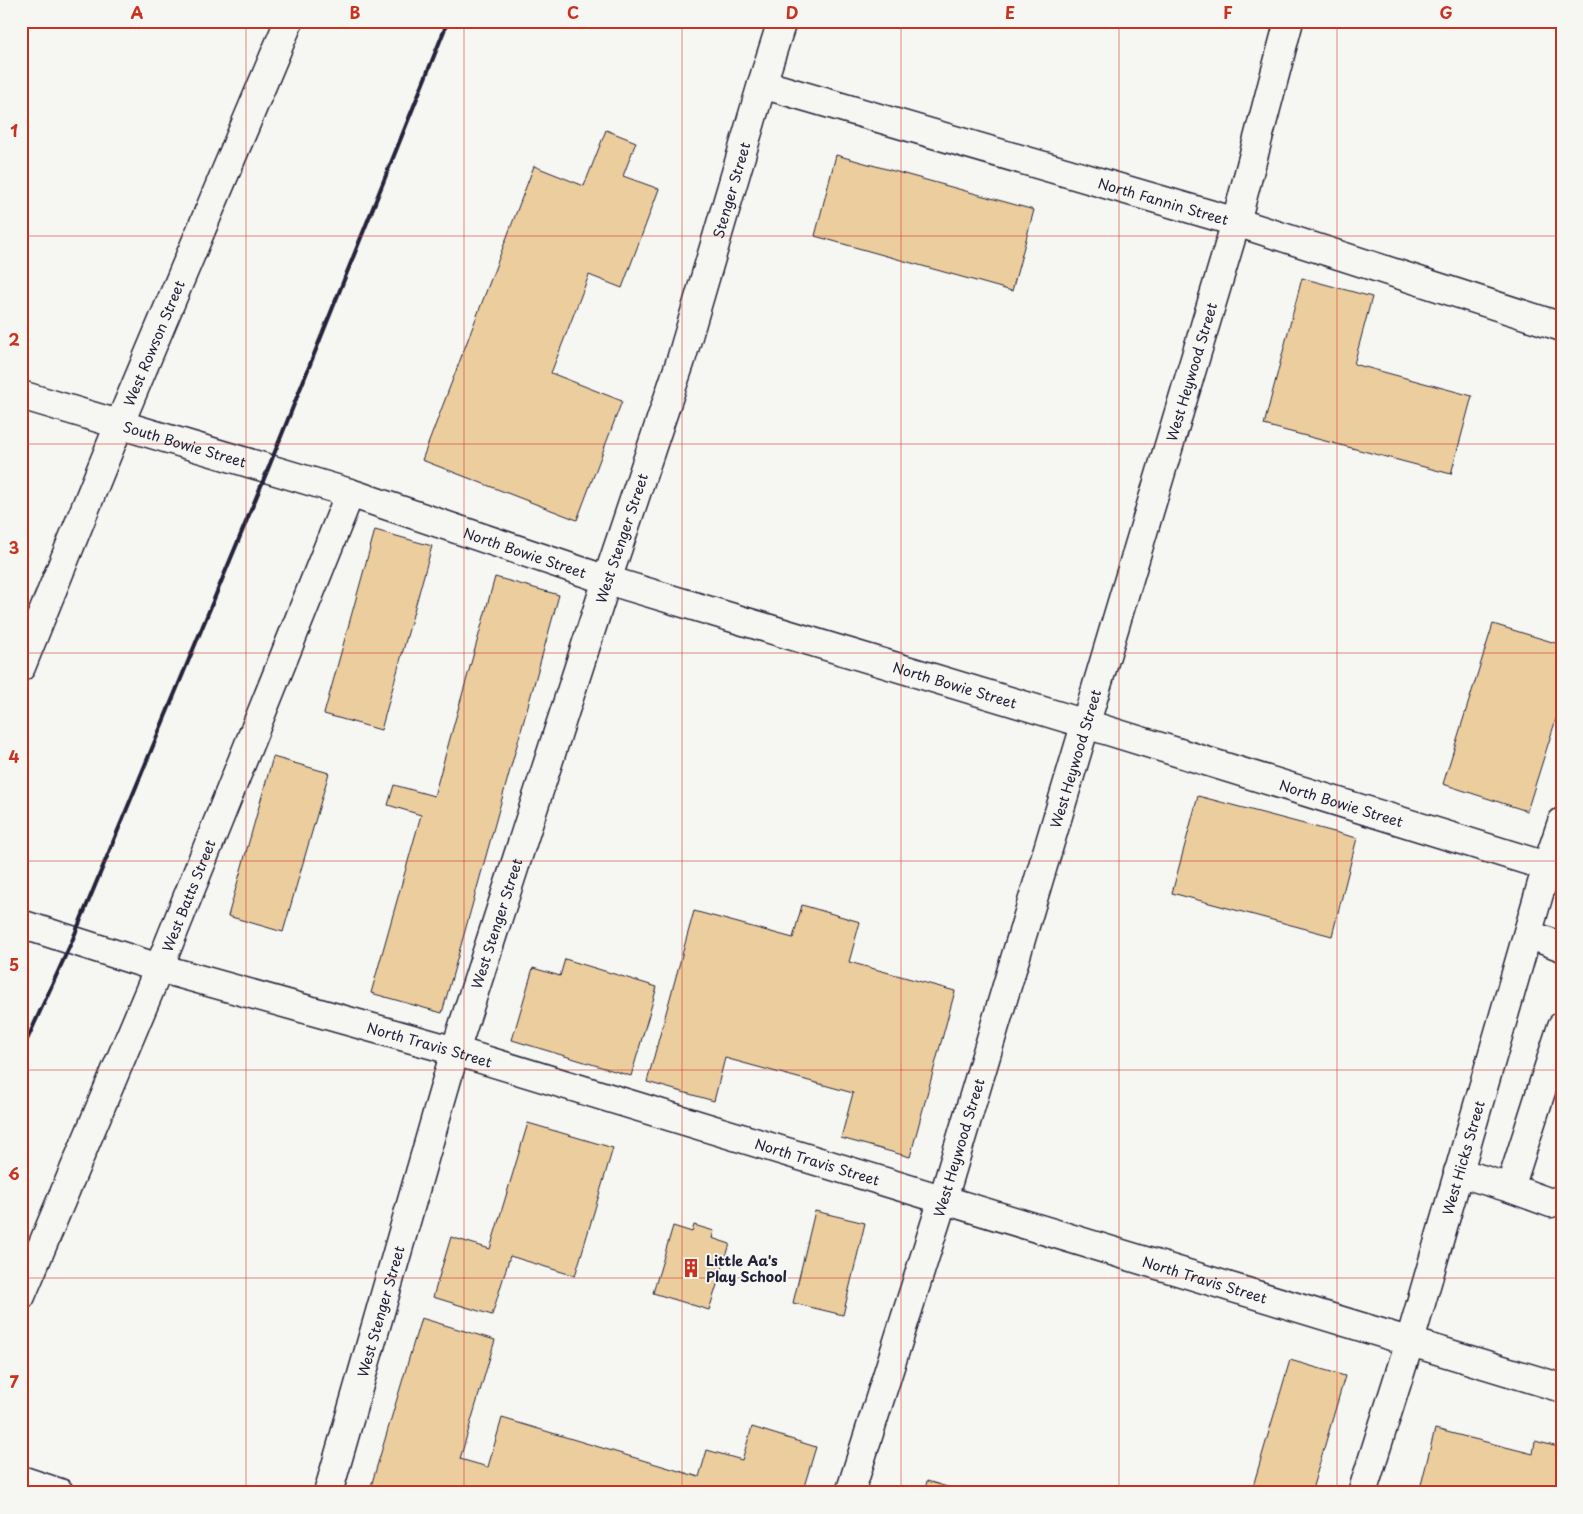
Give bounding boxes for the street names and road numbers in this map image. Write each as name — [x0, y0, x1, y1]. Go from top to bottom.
street label: Stenger Street — [707, 139, 755, 241]
street label: North Fannin Street — [1096, 172, 1231, 230]
street label: West Rowson Street — [118, 277, 189, 409]
street label: West Heywood Street — [1160, 300, 1222, 444]
street label: South Bowie Street — [121, 416, 249, 472]
street label: West Stenger Street — [590, 470, 653, 606]
street label: North Bowie Street — [461, 522, 589, 583]
street label: North Bowie Street — [890, 656, 1020, 713]
street label: West Heywood Street — [1044, 687, 1106, 831]
street label: North Bowie Street — [1277, 774, 1406, 832]
street label: West Batts Street — [156, 836, 220, 955]
street label: West Stenger Street — [465, 855, 527, 991]
street label: North Travis Street — [365, 1016, 495, 1072]
street label: West Heywood Street — [927, 1075, 989, 1220]
street label: West Hicks Street — [1436, 1098, 1489, 1218]
street label: North Travis Street — [752, 1132, 883, 1190]
street label: West Stenger Street — [351, 1243, 409, 1380]
street label: North Travis Street — [1140, 1250, 1270, 1308]

